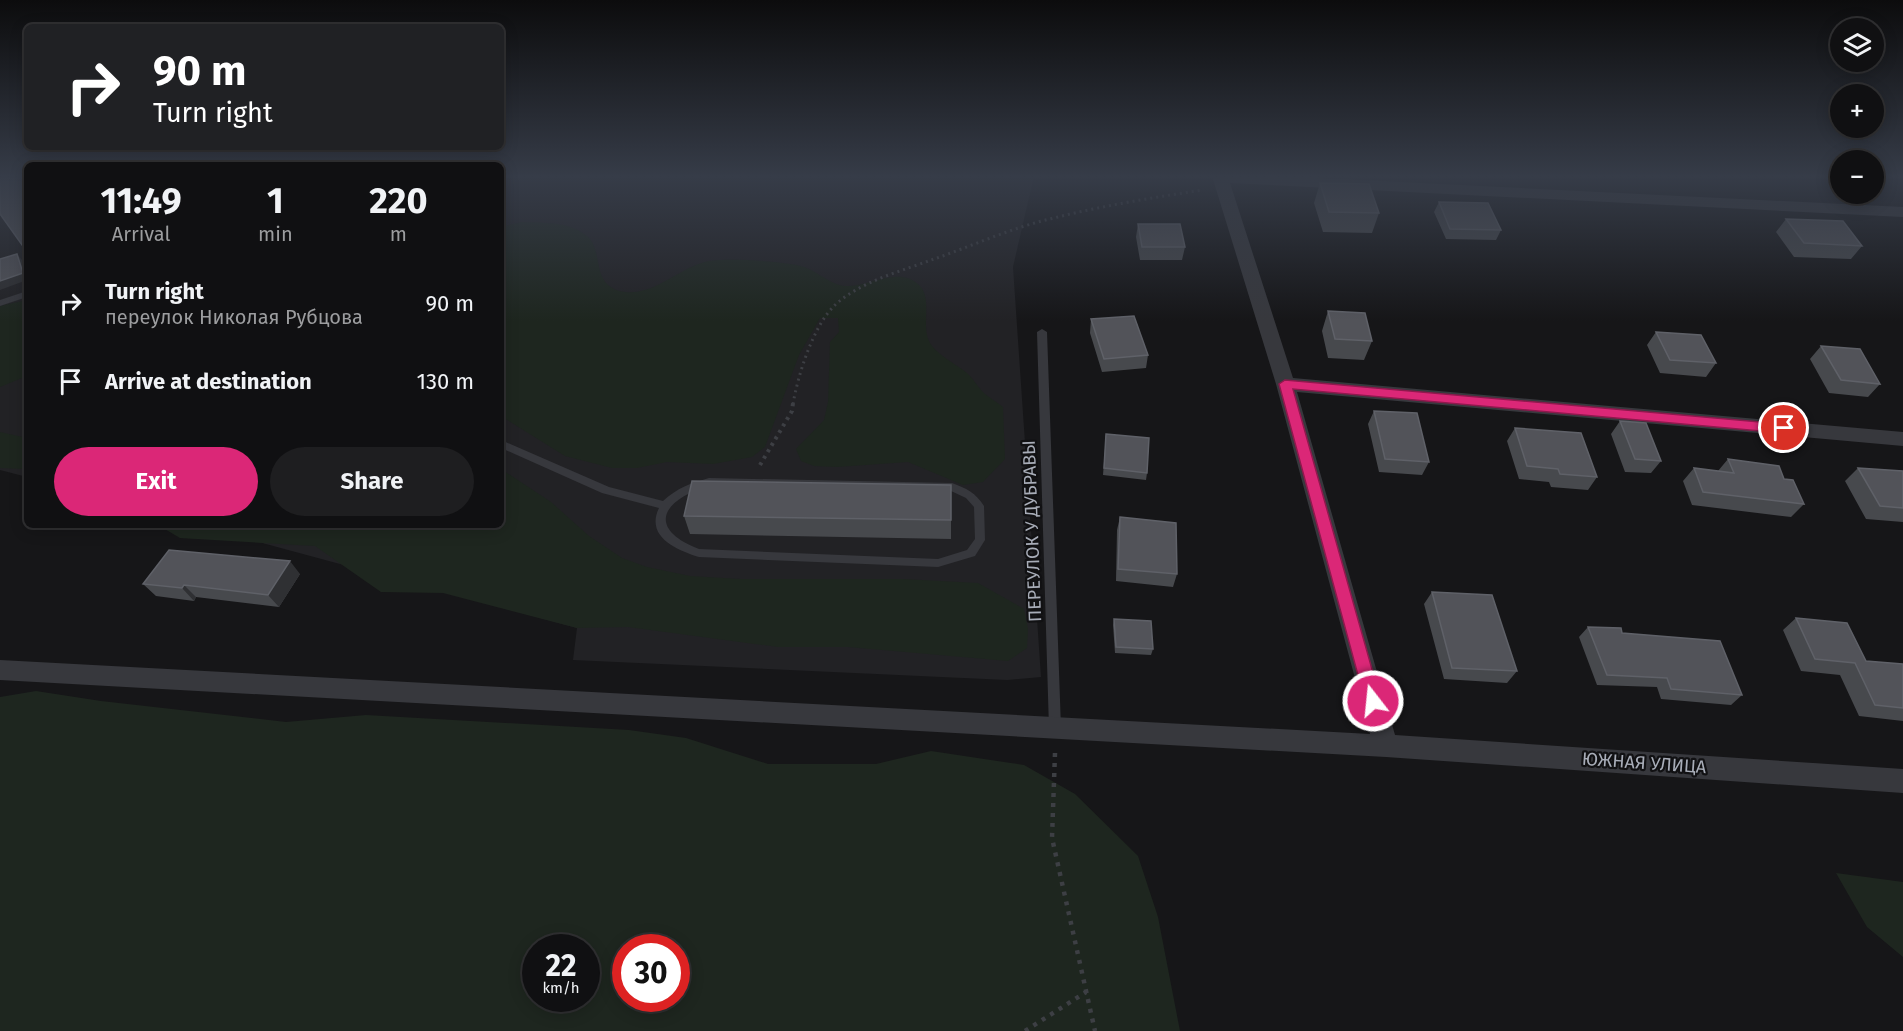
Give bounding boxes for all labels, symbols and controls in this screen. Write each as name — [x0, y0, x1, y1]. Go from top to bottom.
map controls — [1830, 18, 1884, 204]
button: layers — [1830, 18, 1884, 72]
text: 90 m — [153, 46, 247, 96]
icon: right — [54, 48, 132, 126]
button: + — [1830, 84, 1884, 138]
text: Turn right — [153, 97, 273, 129]
button: − — [1830, 150, 1884, 204]
text: 11:49 — [101, 179, 182, 223]
text: 1 — [267, 179, 284, 223]
text: 220 — [369, 179, 427, 223]
text: Arrival — [112, 222, 170, 246]
text: min — [258, 222, 293, 246]
text: m — [390, 222, 407, 246]
text: Turn right — [105, 278, 204, 305]
icon: right — [54, 287, 87, 320]
text: 90 m — [425, 290, 474, 317]
text: переулок Николая Рубцова — [105, 305, 363, 329]
icon: arrive — [54, 365, 87, 398]
text: Arrive at destination — [105, 368, 312, 395]
text: 130 m — [417, 368, 474, 395]
pin — [1758, 402, 1809, 453]
icon: arrive — [1767, 411, 1800, 444]
street label: ПЕРЕУЛОК У ДУБРАВЫ — [1018, 440, 1046, 622]
button: Exit — [54, 447, 258, 516]
button: Share — [270, 447, 474, 516]
position arrow — [1341, 669, 1405, 733]
street label: ЮЖНАЯ УЛИЦА — [1581, 748, 1708, 778]
speed limit sign: 30 — [612, 934, 690, 1012]
text: 22 — [545, 948, 577, 984]
text: km/h — [542, 979, 580, 997]

